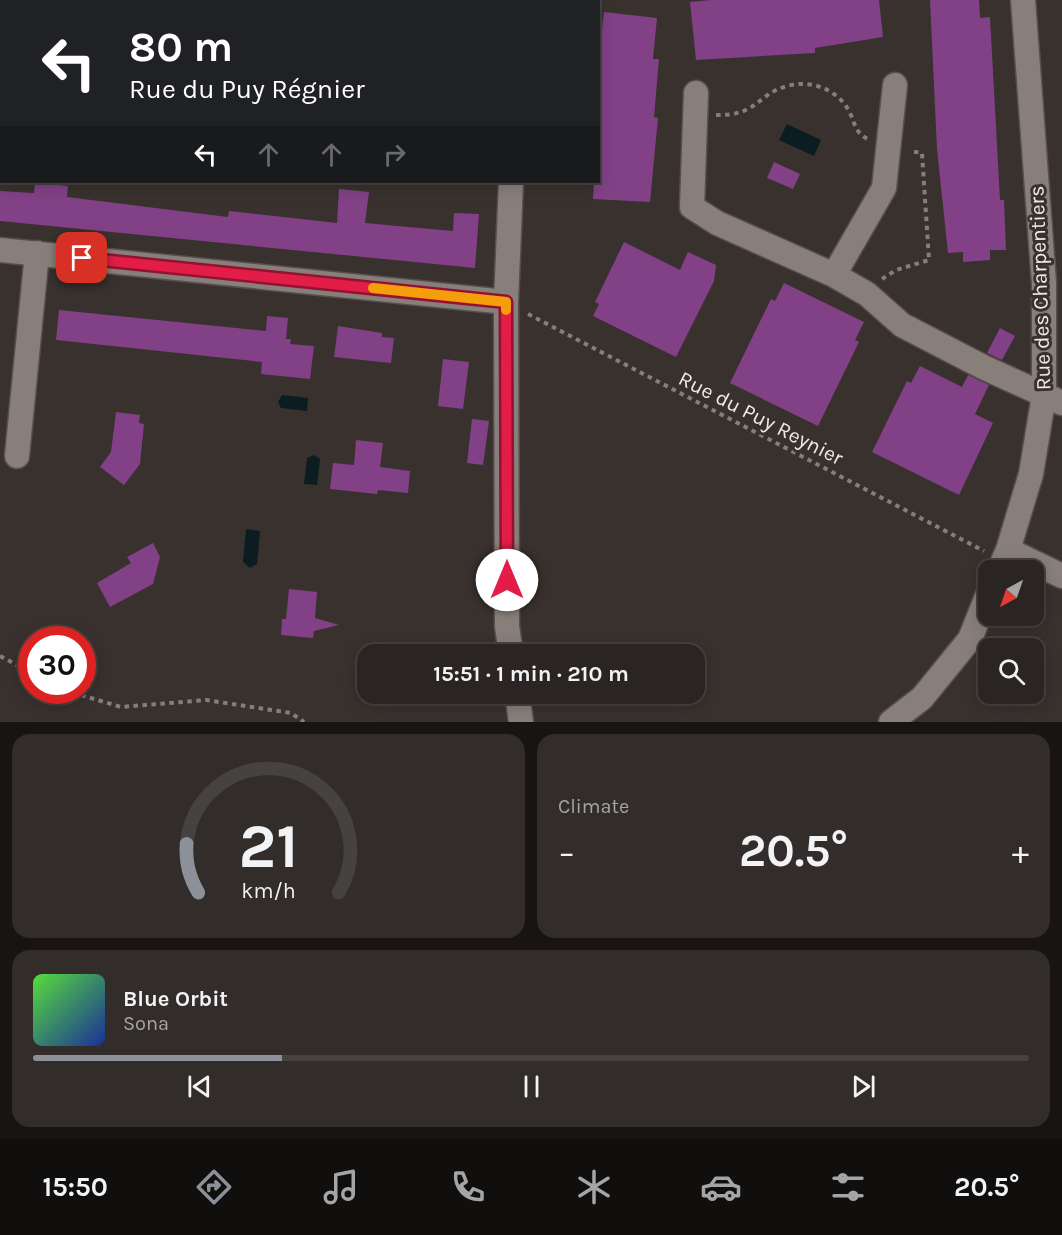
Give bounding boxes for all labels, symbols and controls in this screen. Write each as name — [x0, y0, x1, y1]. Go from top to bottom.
text: 80 m — [129, 22, 233, 72]
icon: left — [30, 24, 108, 102]
text: Rue du Puy Régnier — [129, 73, 365, 105]
icon: left — [189, 138, 222, 171]
icon: ahead — [252, 138, 285, 171]
icon: ahead — [315, 138, 348, 171]
icon: right — [378, 138, 411, 171]
street label: Rue des Charpentiers — [1024, 185, 1056, 391]
pin — [56, 232, 107, 283]
icon: arrive — [65, 241, 98, 274]
street label: Rue du Puy Reynier — [675, 366, 848, 470]
position arrow — [475, 548, 539, 612]
north arrow — [978, 560, 1044, 626]
map controls — [978, 560, 1044, 704]
speed limit sign: 30 — [18, 626, 96, 704]
button: search — [978, 638, 1044, 704]
text: 15:51 · 1 min · 210 m — [433, 661, 629, 687]
text: Climate — [558, 795, 629, 818]
text: 21 — [238, 810, 298, 883]
text: 20.5° — [739, 825, 848, 877]
text: − — [558, 833, 575, 871]
text: + — [1012, 833, 1029, 871]
text: km/h — [241, 878, 296, 903]
text: Blue Orbit — [123, 986, 228, 1012]
text: Sona — [123, 1012, 169, 1035]
icon: previous — [183, 1070, 216, 1103]
icon: pause — [515, 1070, 548, 1103]
icon: next — [847, 1070, 880, 1103]
icon: directions — [193, 1166, 235, 1208]
icon: music — [320, 1166, 362, 1208]
icon: phone — [447, 1166, 489, 1208]
icon: climate — [573, 1166, 615, 1208]
icon: car — [700, 1166, 742, 1208]
icon: filters — [827, 1166, 869, 1208]
text: 15:50 — [42, 1171, 108, 1203]
text: 20.5° — [954, 1171, 1020, 1203]

